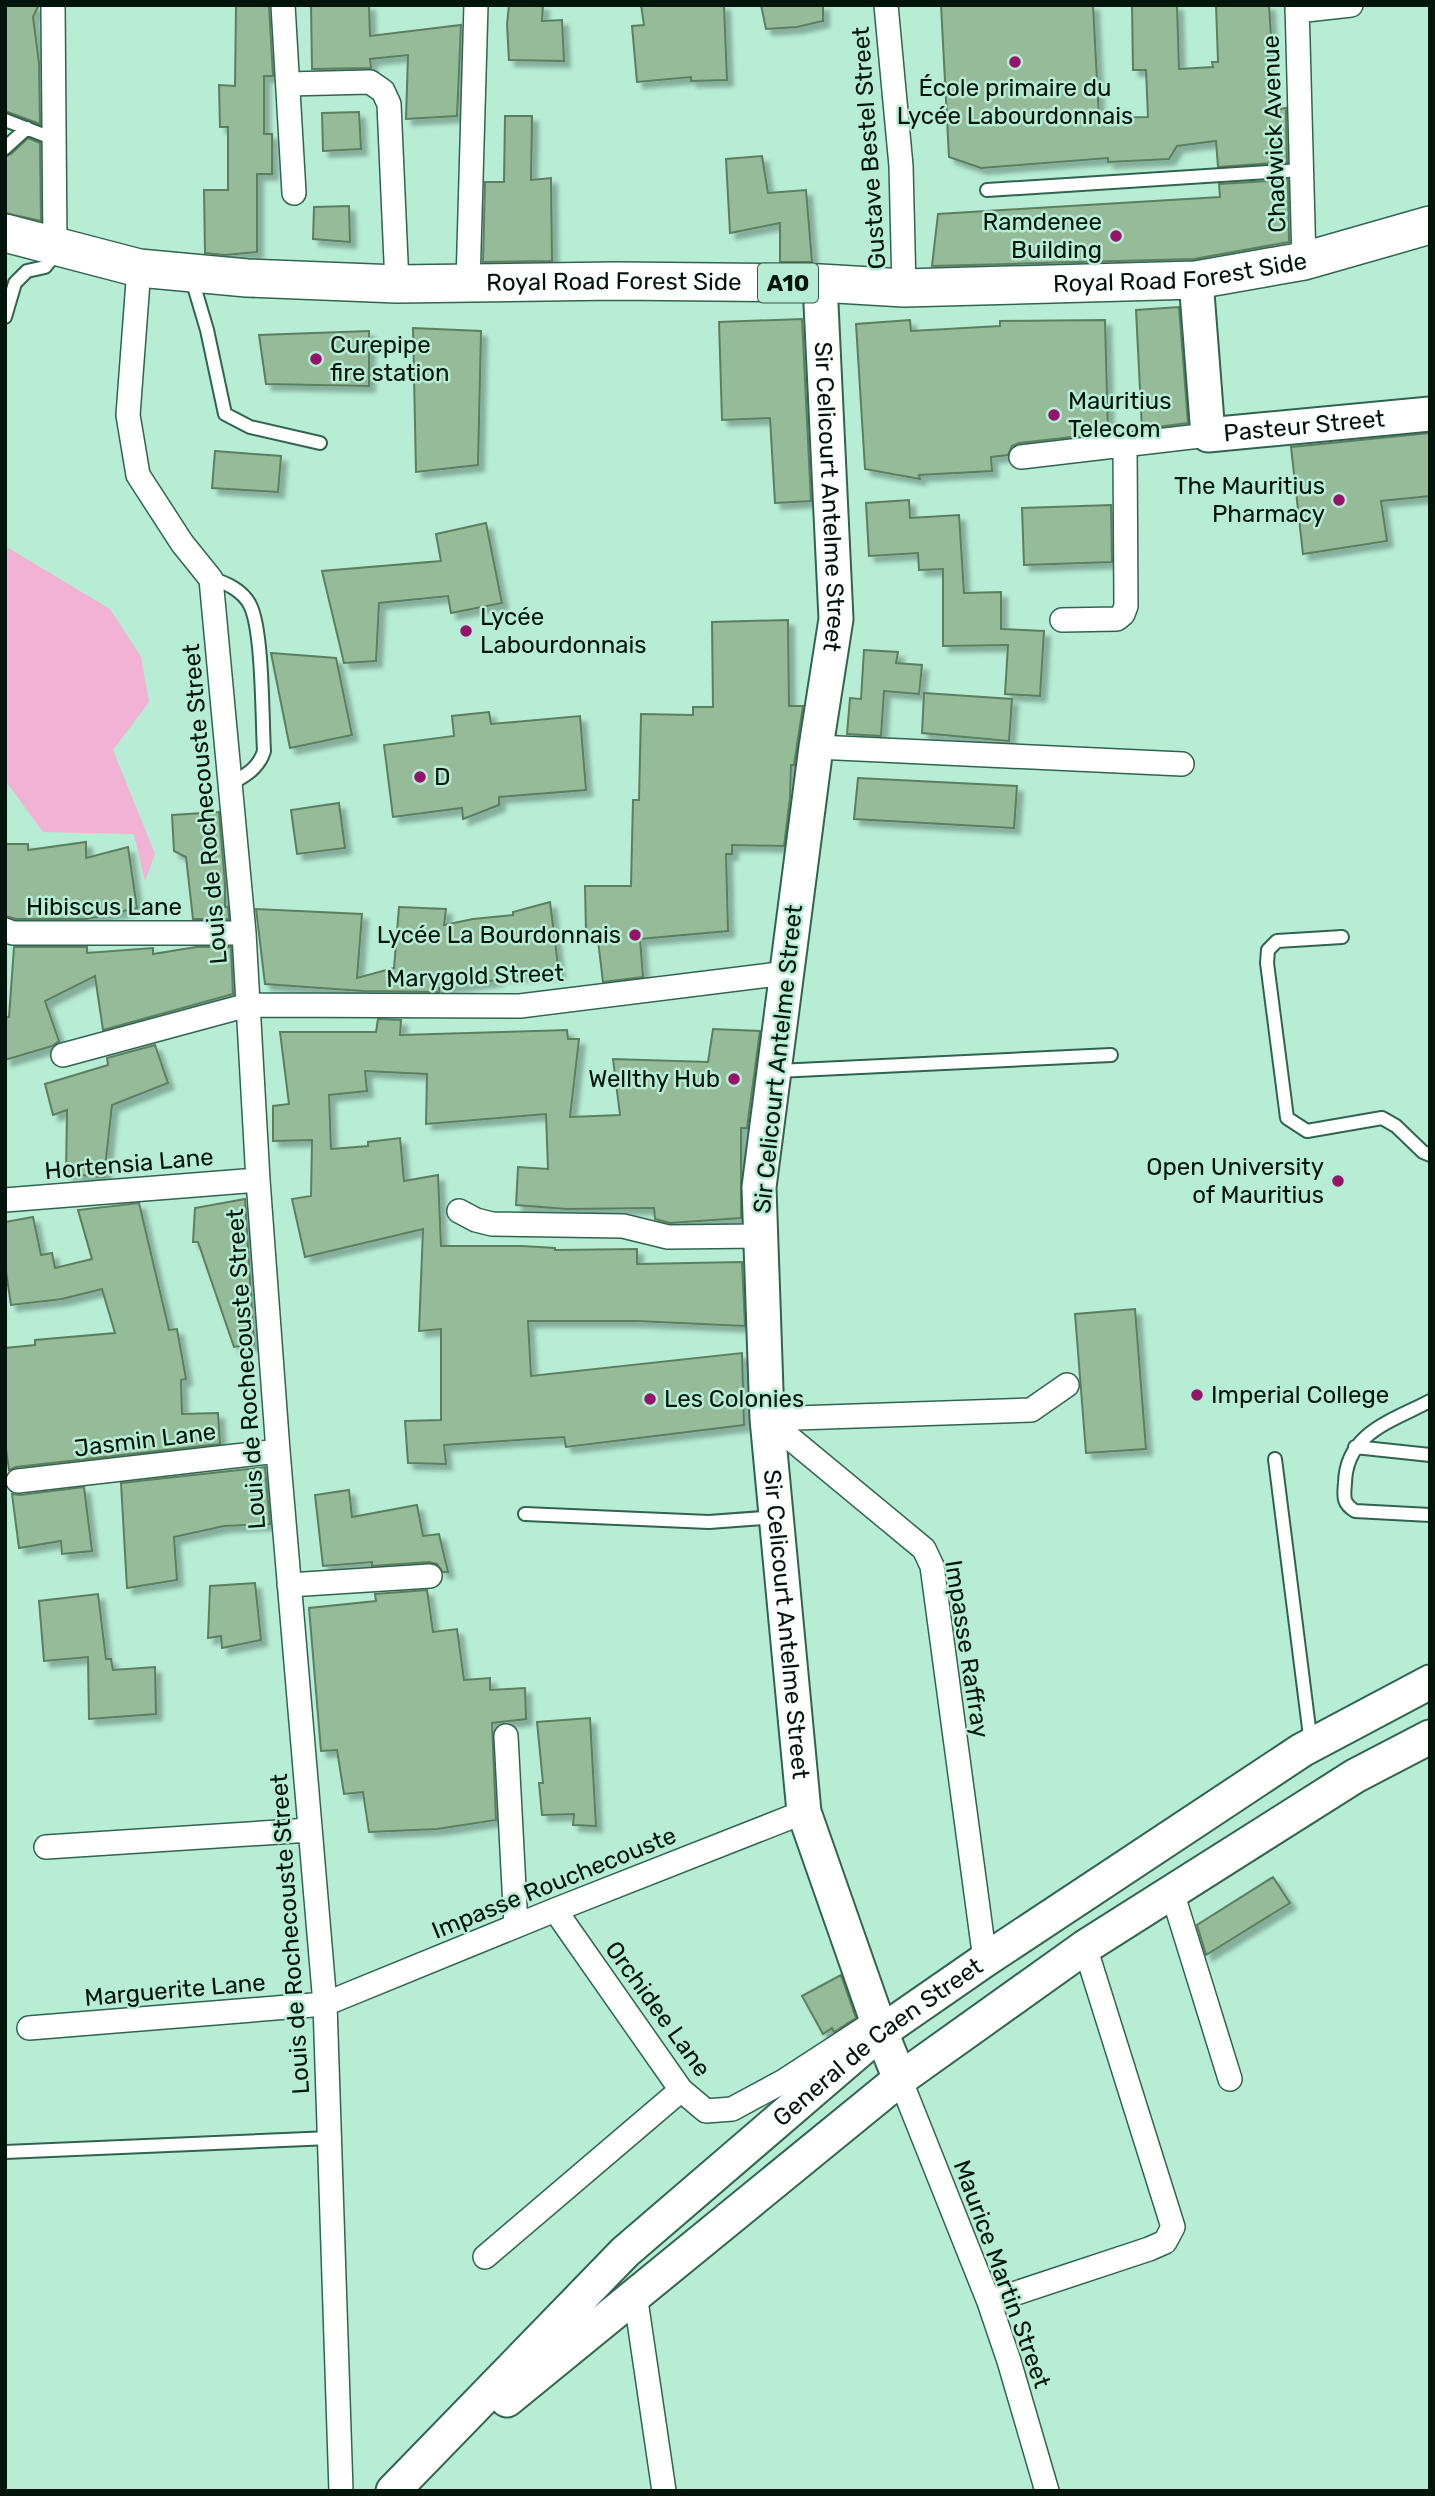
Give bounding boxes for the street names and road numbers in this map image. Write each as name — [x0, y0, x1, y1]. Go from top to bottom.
street label: Gustave Bestel Street — [847, 26, 891, 270]
street label: Chadwick Avenue — [1257, 35, 1291, 233]
street label: Royal Road Forest Side — [1053, 247, 1309, 298]
road number: A10 — [758, 264, 818, 302]
street label: Royal Road Forest Side — [486, 267, 742, 297]
street label: Sir Celicourt Antelme Street — [809, 341, 850, 654]
street label: Pasteur Street — [1222, 404, 1386, 447]
street label: Louis de Rochecouste Street — [177, 643, 233, 965]
street label: Hibiscus Lane — [26, 893, 182, 921]
street label: Sir Celicourt Antelme Street — [748, 903, 808, 1215]
street label: Marygold Street — [386, 959, 564, 993]
street label: Hortensia Lane — [43, 1143, 215, 1185]
street label: Louis de Rochecouste Street — [221, 1208, 271, 1530]
street label: Jasmin Lane — [72, 1417, 218, 1463]
street label: Sir Celicourt Antelme Street — [758, 1468, 815, 1780]
street label: Impasse Raffray — [939, 1558, 995, 1740]
street label: Louis de Rochecouste Street — [265, 1773, 315, 2095]
street label: Impasse Rouchecouste — [428, 1821, 680, 1945]
street label: Orchidee Lane — [599, 1936, 717, 2082]
street label: General de Caen Street — [768, 1952, 988, 2132]
street label: Marguerite Lane — [83, 1968, 267, 2012]
street label: Maurice Martin Street — [948, 2156, 1056, 2392]

